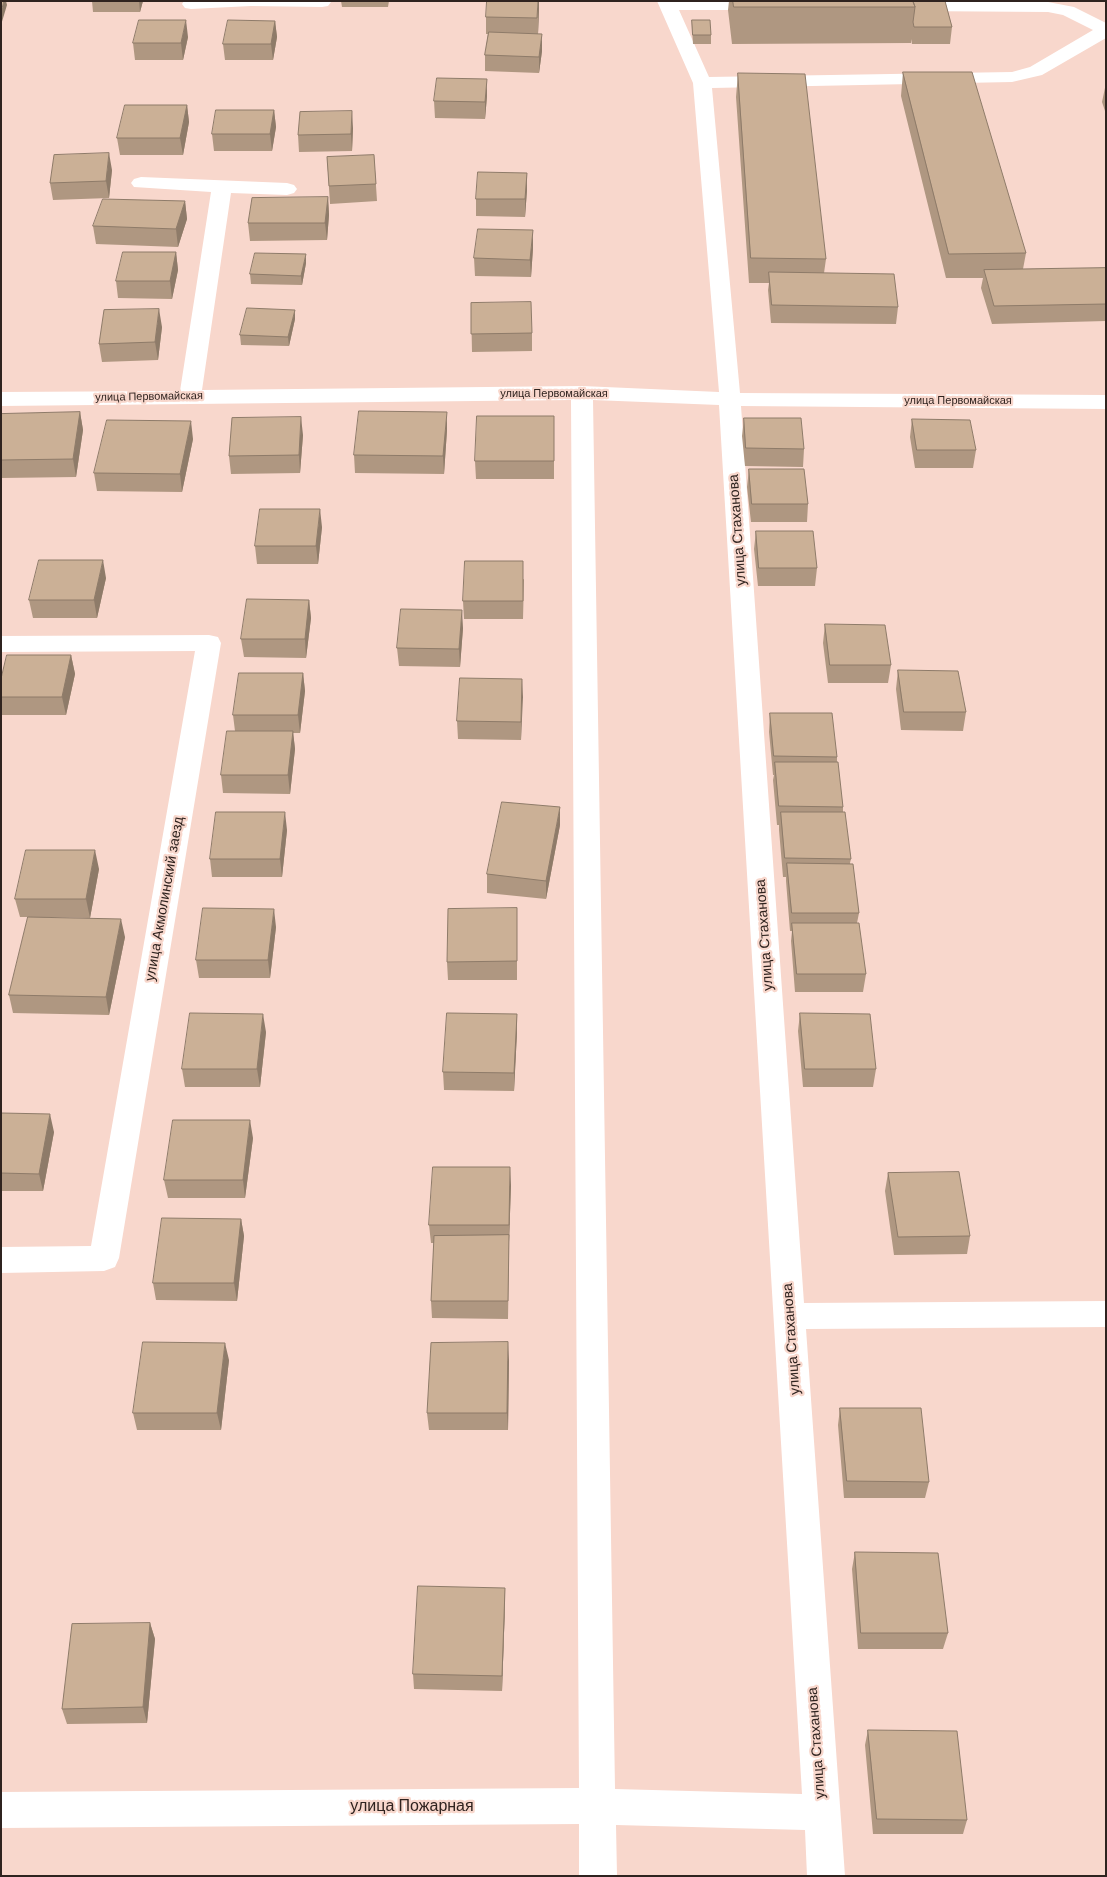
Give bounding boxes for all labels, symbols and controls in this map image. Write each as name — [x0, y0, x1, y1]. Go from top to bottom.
street label: улица Первомайская — [500, 387, 608, 401]
street label: улица Первомайская — [95, 389, 203, 405]
street label: улица Первомайская — [904, 394, 1012, 408]
street label: улица Стаханова — [726, 474, 750, 586]
street label: улица Акмолинский заезд — [142, 815, 188, 983]
street label: улица Стаханова — [753, 879, 777, 991]
street label: улица Стаханова — [780, 1283, 804, 1395]
street label: улица Стаханова — [805, 1687, 829, 1799]
street label: улица Пожарная — [350, 1797, 474, 1817]

